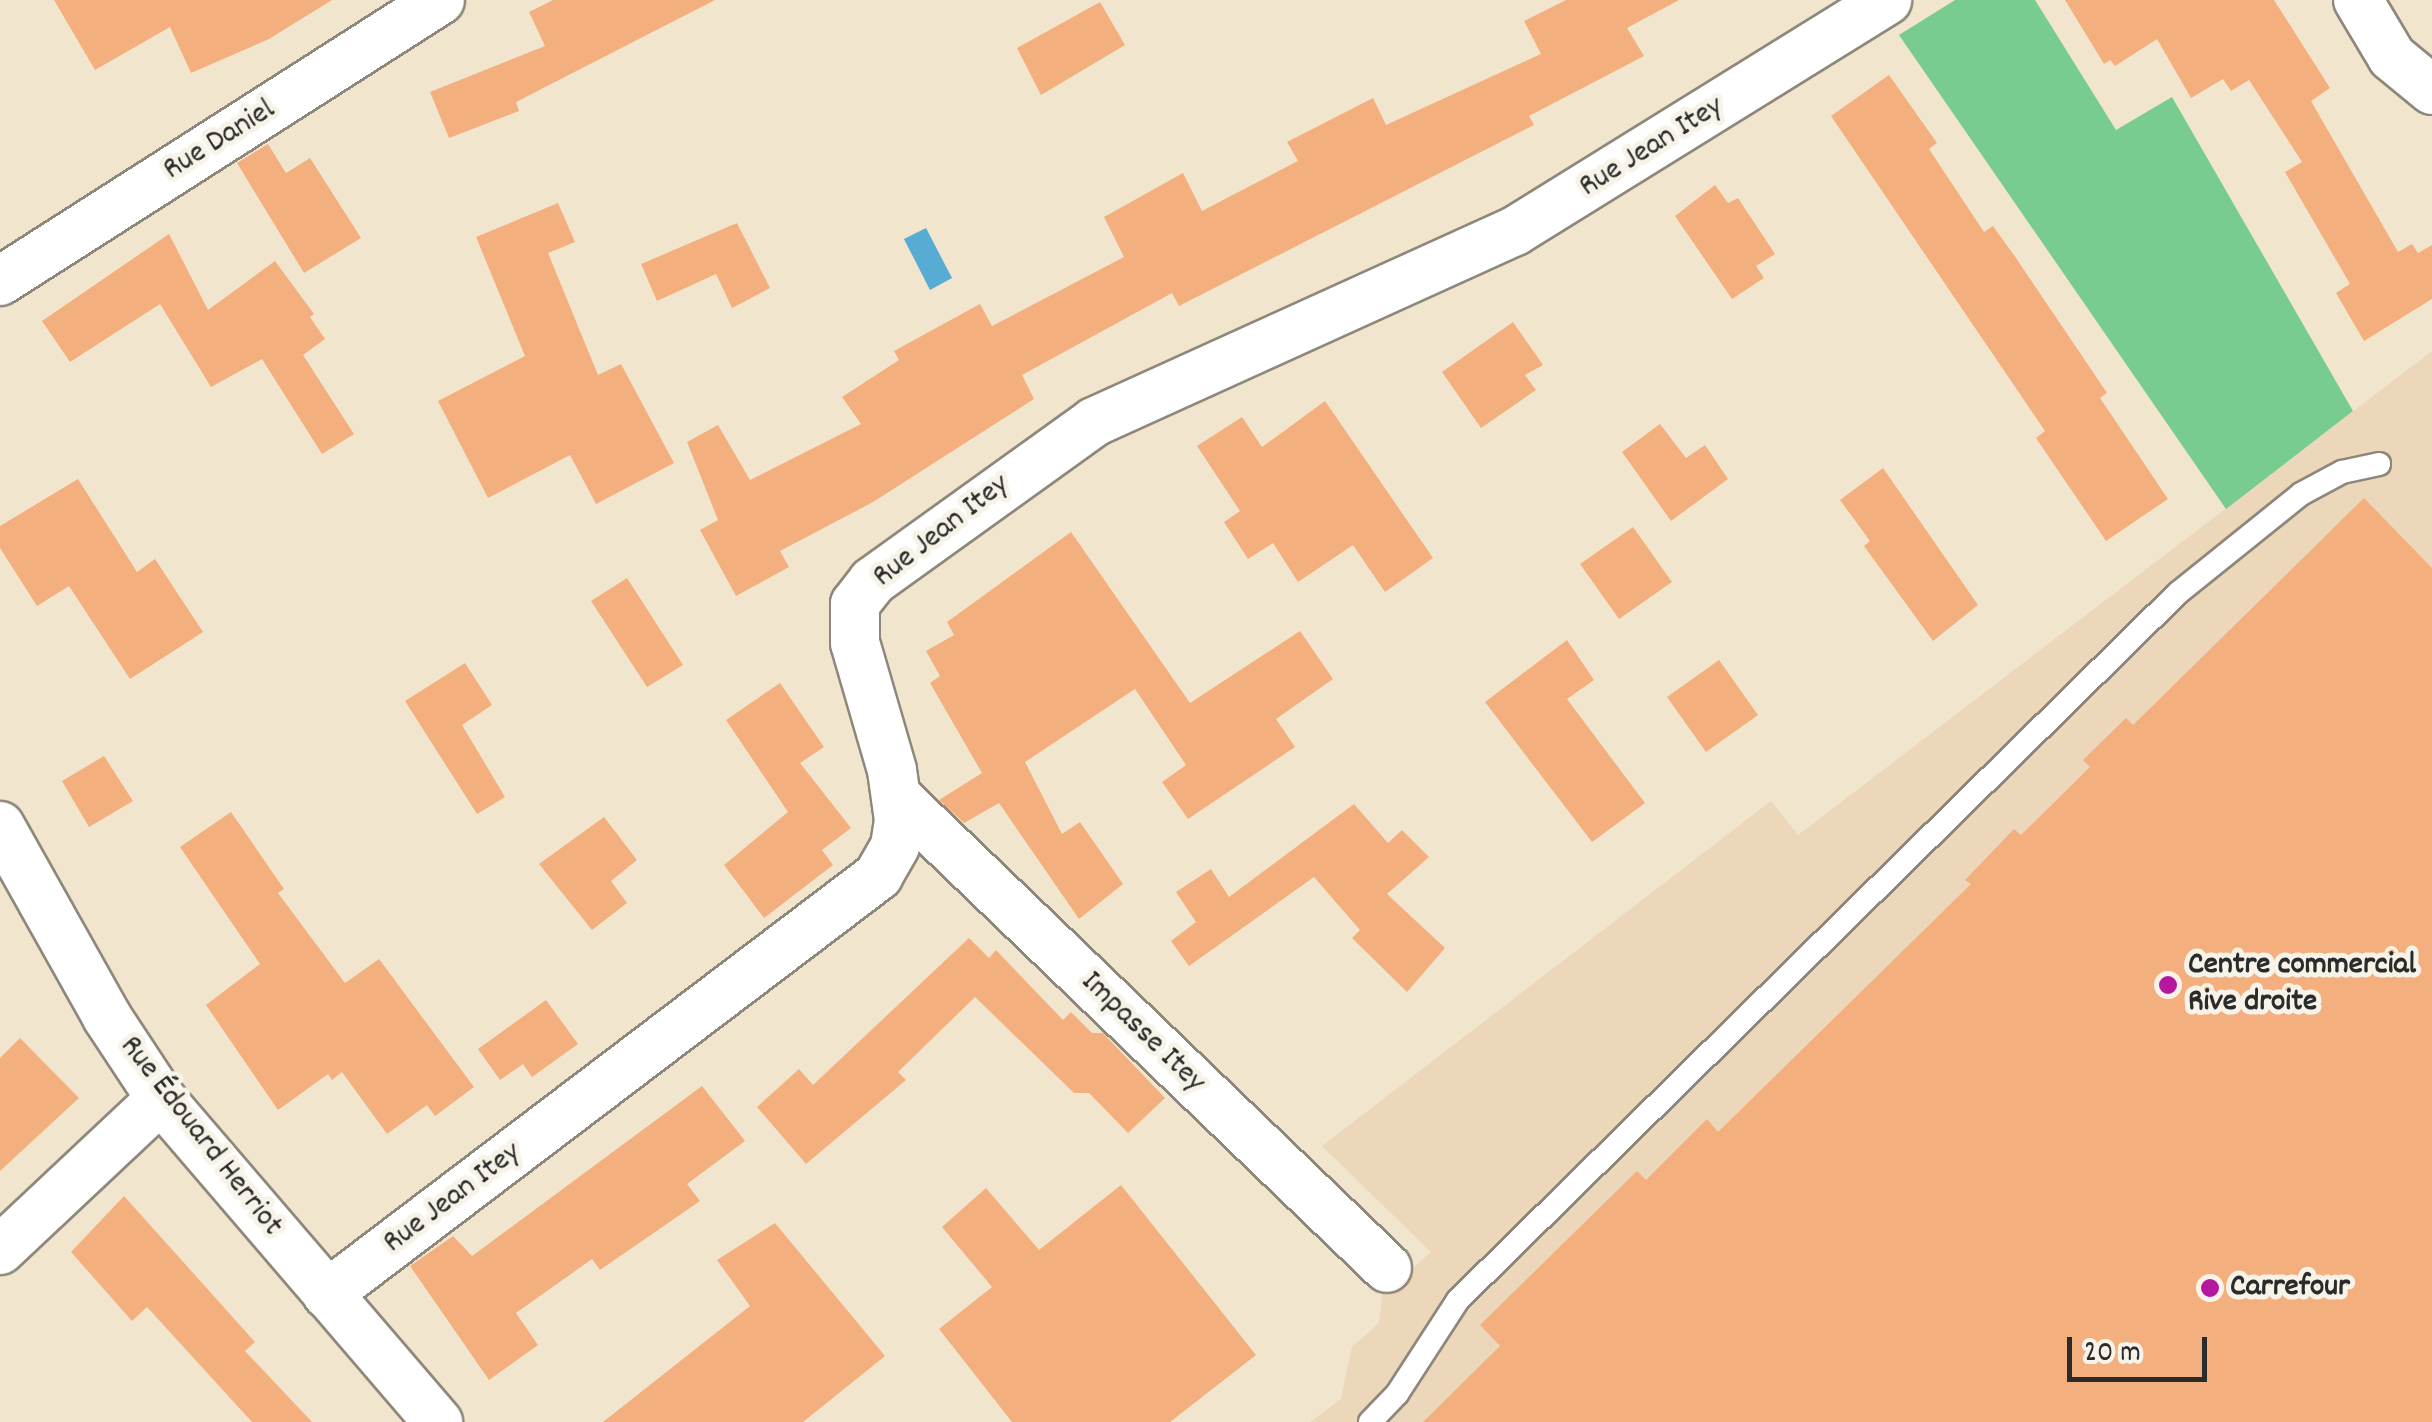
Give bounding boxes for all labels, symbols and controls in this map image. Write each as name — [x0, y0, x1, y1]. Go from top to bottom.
street label: Rue Jean Itey — [1573, 89, 1731, 207]
street label: Rue Daniel — [157, 92, 283, 190]
street label: Rue Jean Itey — [866, 467, 1018, 597]
place label: Centre commercial Rive droite — [2188, 948, 2416, 1023]
street label: Impasse Itey — [1072, 964, 1212, 1102]
marker: Centre commercial Rive droite — [2157, 974, 2179, 996]
street label: Rue Édouard Herriot — [110, 1029, 290, 1245]
street label: Rue Jean Itey — [377, 1135, 529, 1263]
place label: Carrefour — [2230, 1269, 2350, 1307]
marker: Carrefour — [2199, 1277, 2221, 1299]
scale bar — [2072, 1317, 2212, 1379]
text: 20 m — [2084, 1333, 2141, 1376]

